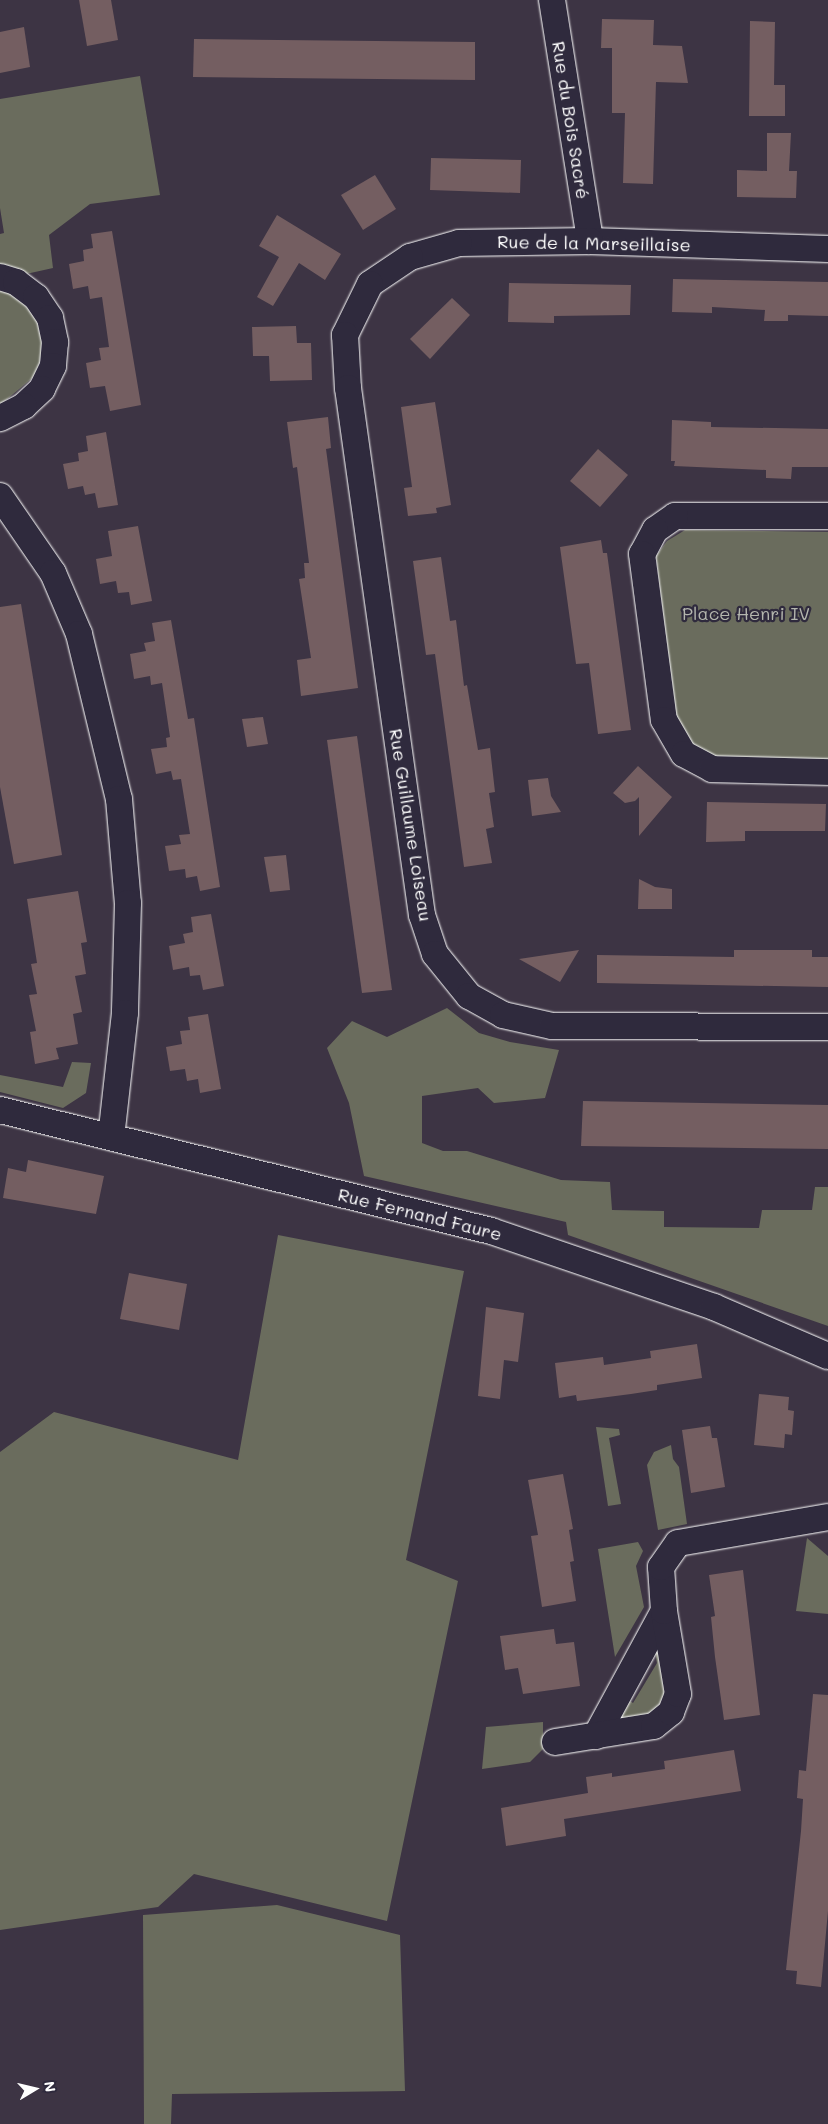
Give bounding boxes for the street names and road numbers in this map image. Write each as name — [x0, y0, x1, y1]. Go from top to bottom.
street label: Rue du Bois Sacré — [548, 40, 594, 200]
street label: Rue de la Marseillaise — [497, 231, 691, 255]
street label: Rue Guillaume Loiseau — [385, 727, 437, 923]
street label: Rue Fernand Faure — [336, 1183, 504, 1245]

